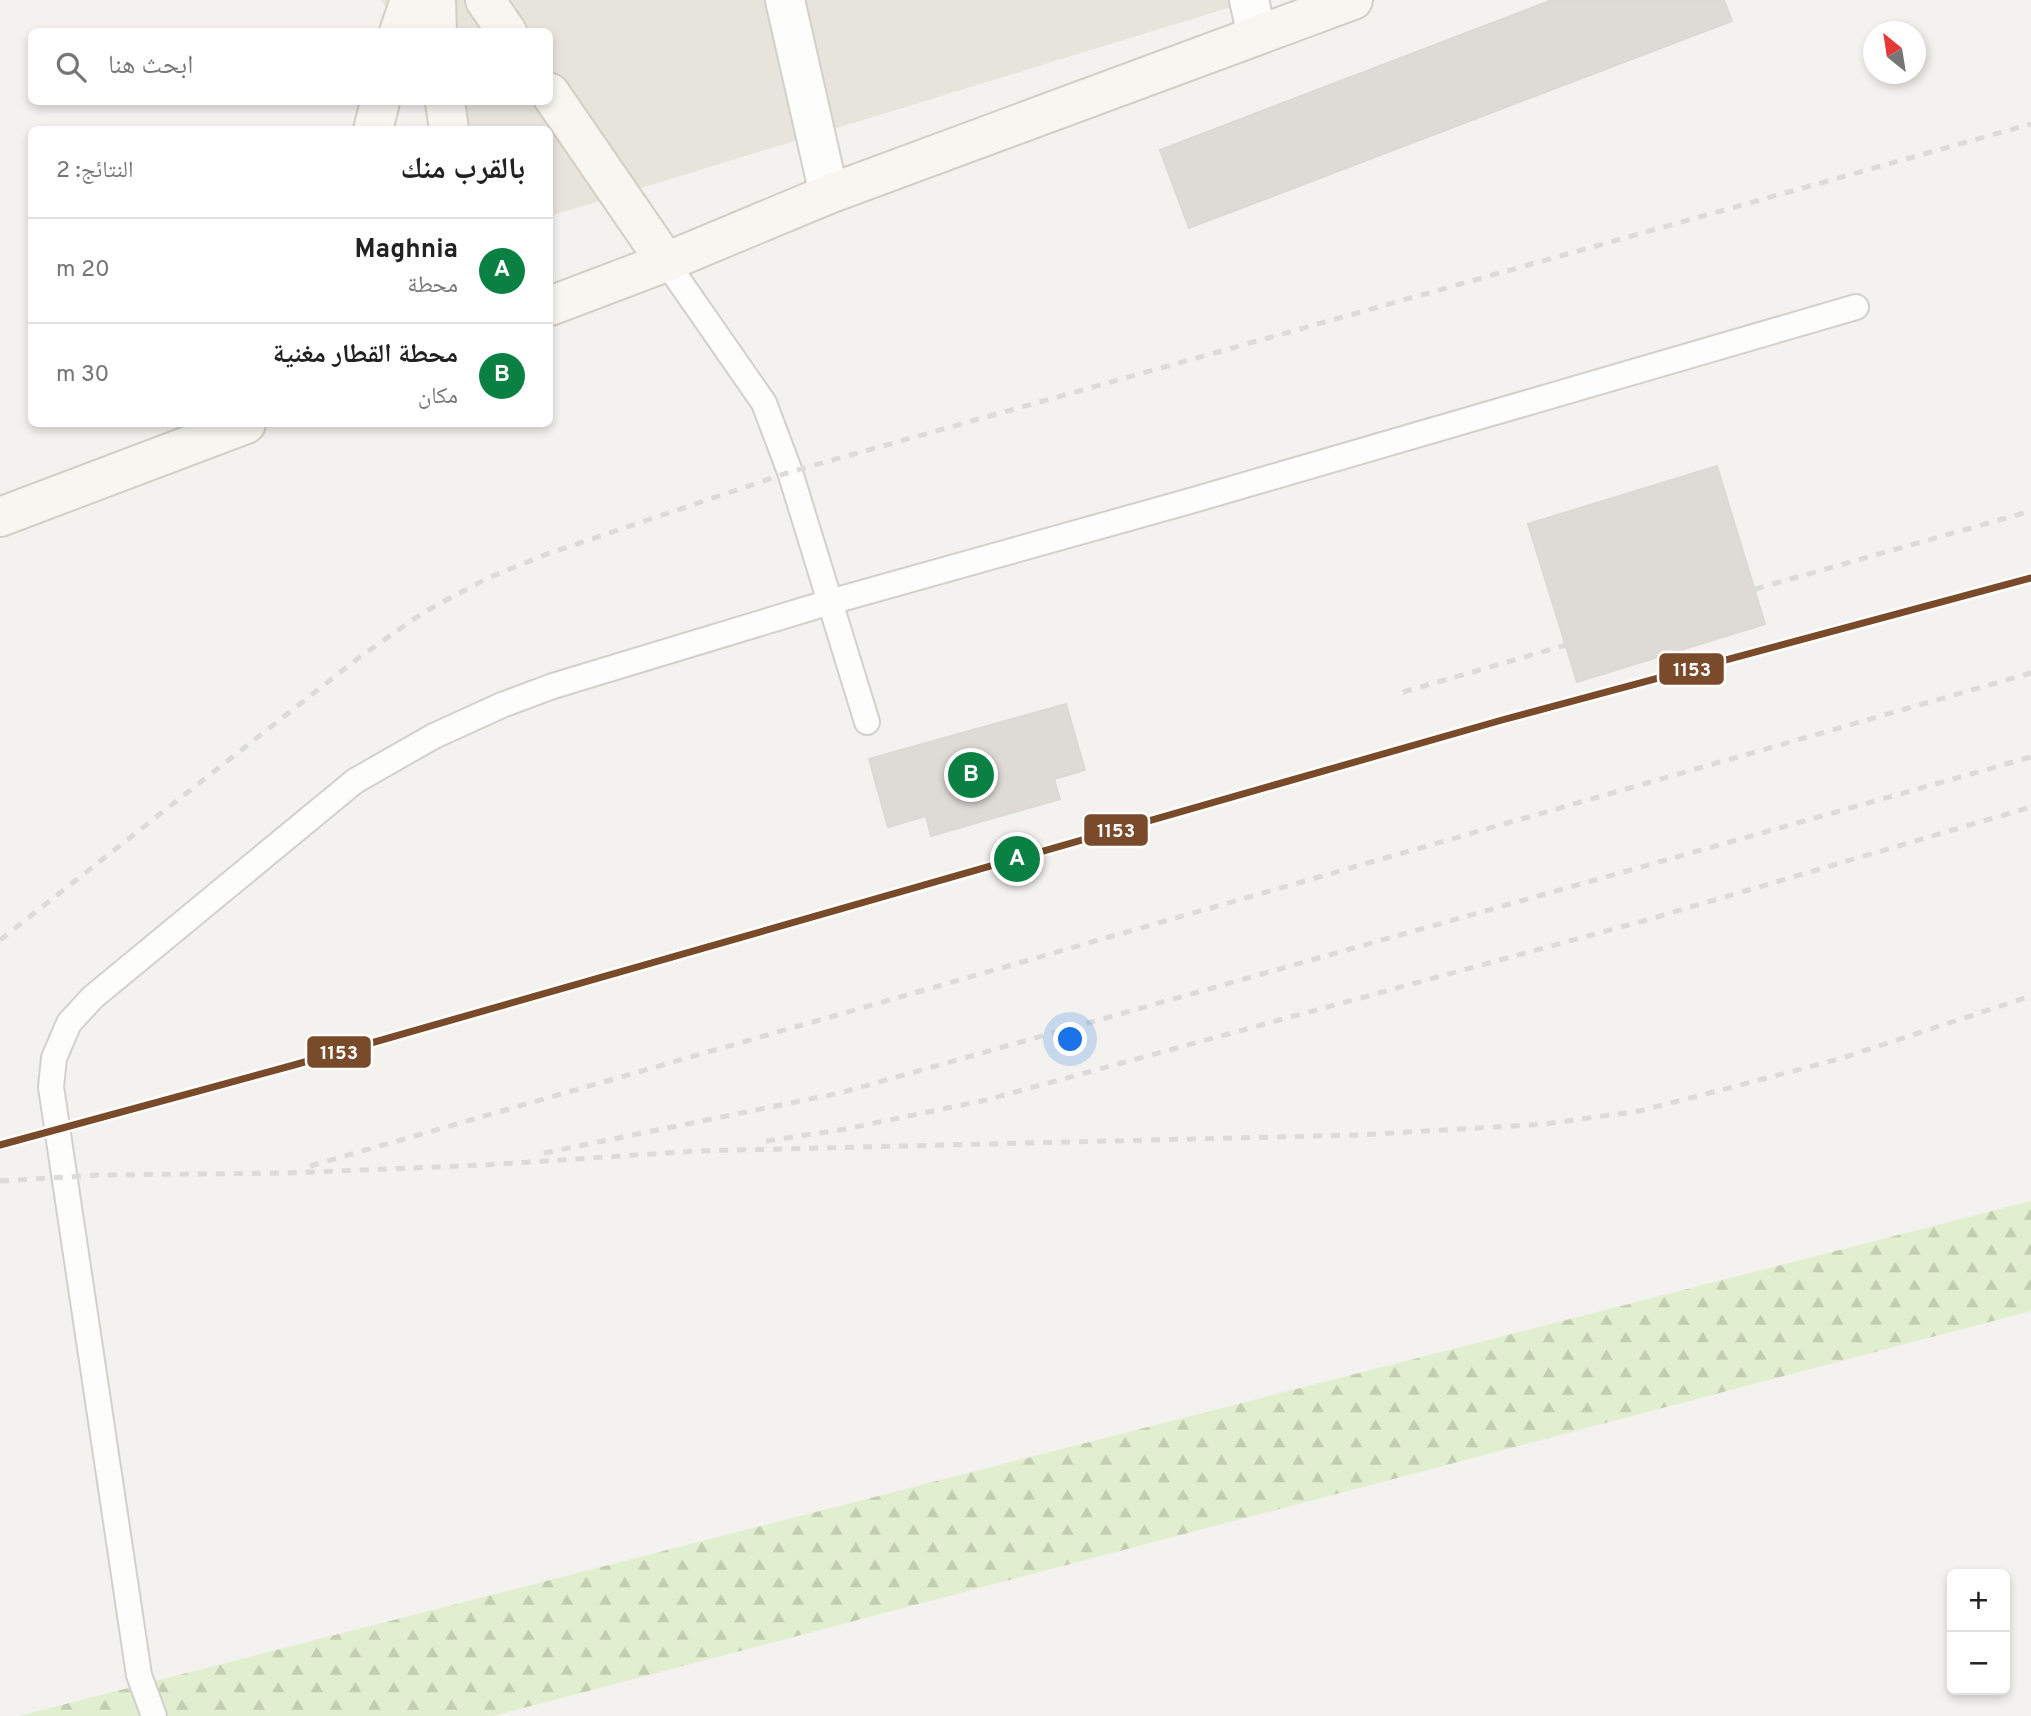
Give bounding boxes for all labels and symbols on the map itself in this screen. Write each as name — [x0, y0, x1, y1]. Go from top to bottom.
north arrow — [1863, 21, 1926, 84]
line badge: 1153 — [1658, 652, 1725, 686]
text: 1153 — [1673, 659, 1711, 683]
pin: B — [948, 749, 994, 801]
line badge: 1153 — [1083, 813, 1149, 847]
text: 1153 — [1097, 820, 1135, 844]
pin: A — [994, 833, 1040, 885]
your location — [1053, 1022, 1087, 1056]
line badge: 1153 — [306, 1035, 372, 1069]
text: 1153 — [320, 1042, 358, 1066]

